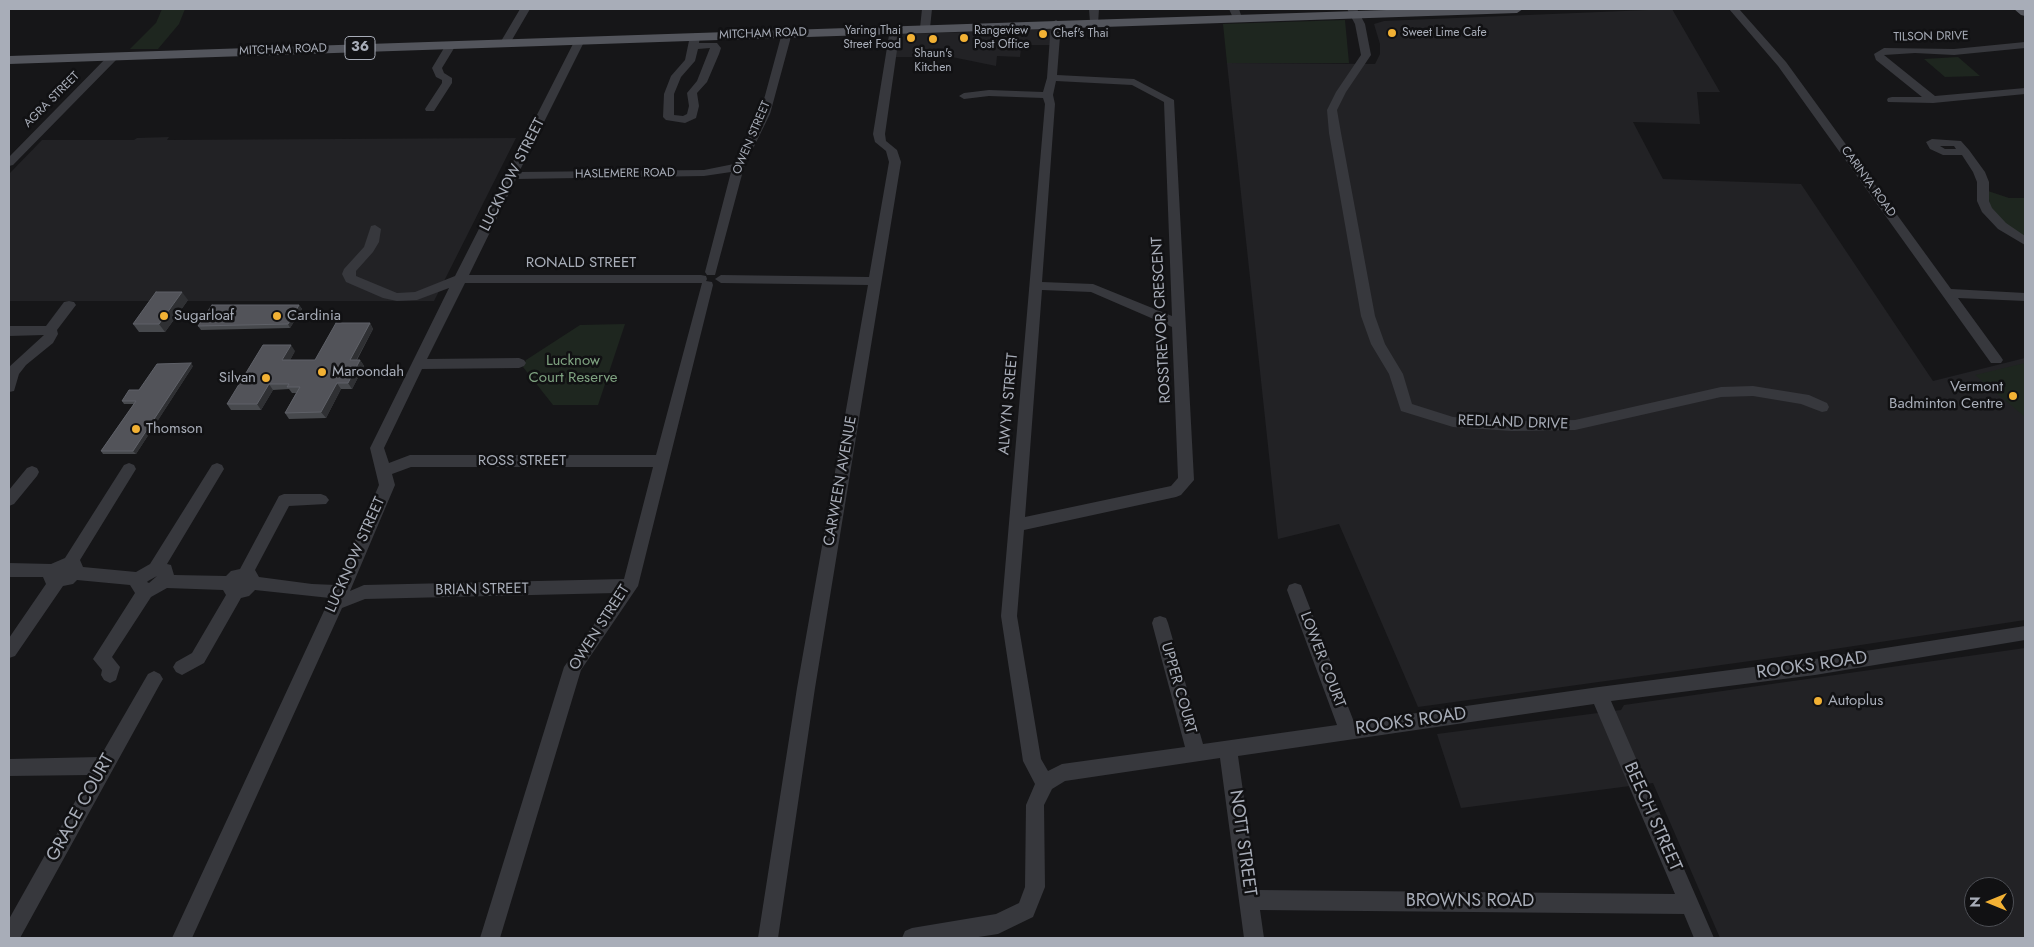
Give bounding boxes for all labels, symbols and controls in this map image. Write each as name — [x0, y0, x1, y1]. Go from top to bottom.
place label: Yaring Thai Street Food — [843, 24, 901, 52]
place label: Rangeview Post Office — [974, 24, 1029, 52]
street label: MITCHAM ROAD — [719, 25, 807, 43]
place label: Sweet Lime Cafe — [1402, 26, 1487, 40]
place label: Chef's Thai — [1053, 27, 1109, 41]
marker: Sweet Lime Cafe — [1386, 27, 1398, 39]
marker: Chef's Thai — [1037, 28, 1049, 40]
street label: TILSON DRIVE — [1893, 29, 1969, 45]
marker: Yaring Thai Street Food — [905, 32, 917, 44]
marker: Rangeview Post Office — [958, 32, 970, 44]
marker: Shaun's Kitchen — [927, 33, 939, 45]
road number: 36 — [345, 36, 375, 59]
street label: MITCHAM ROAD — [239, 41, 327, 59]
place label: Shaun's Kitchen — [914, 47, 952, 75]
street label: AGRA STREET — [21, 69, 83, 131]
street label: OWEN STREET — [730, 99, 774, 177]
street label: LUCKNOW STREET — [477, 116, 549, 234]
street label: CARINYA ROAD — [1838, 144, 1898, 220]
street label: HASLEMERE ROAD — [575, 166, 675, 182]
street label: ROSSTREVOR CRESCENT — [1149, 236, 1175, 404]
street label: RONALD STREET — [526, 254, 636, 272]
place label: Sugarloaf — [174, 307, 234, 325]
place label: Cardinia — [287, 307, 341, 325]
marker: Sugarloaf — [158, 310, 170, 322]
marker: Cardinia — [271, 310, 283, 322]
park label: Lucknow Court Reserve — [528, 352, 618, 387]
street label: ALWYN STREET — [996, 352, 1022, 456]
place label: Maroondah — [332, 363, 404, 381]
marker: Maroondah — [316, 366, 328, 378]
place label: Silvan — [219, 369, 256, 387]
marker: Silvan — [260, 372, 272, 384]
place label: Vermont Badminton Centre — [1889, 378, 2003, 413]
marker: Vermont Badminton Centre — [2007, 390, 2019, 402]
street label: REDLAND DRIVE — [1457, 412, 1569, 434]
street label: CARWEEN AVENUE — [821, 415, 861, 547]
place label: Thomson — [146, 420, 203, 438]
marker: Thomson — [130, 423, 142, 435]
street label: ROSS STREET — [478, 452, 566, 470]
street label: LUCKNOW STREET — [322, 495, 390, 615]
street label: BRIAN STREET — [435, 580, 529, 600]
street label: OWEN STREET — [566, 582, 634, 674]
street label: LOWER COURT — [1296, 610, 1348, 710]
street label: UPPER COURT — [1156, 640, 1200, 736]
street label: ROOKS ROAD — [1755, 648, 1869, 684]
place label: Autoplus — [1828, 692, 1883, 710]
marker: Autoplus — [1812, 695, 1824, 707]
street label: ROOKS ROAD — [1354, 704, 1468, 740]
street label: GRACE COURT — [43, 751, 119, 865]
street label: BEECH STREET — [1618, 759, 1686, 875]
street label: NOTT STREET — [1224, 789, 1260, 897]
north arrow — [1964, 877, 2014, 927]
street label: BROWNS ROAD — [1406, 891, 1534, 913]
text: N — [1965, 896, 1985, 908]

